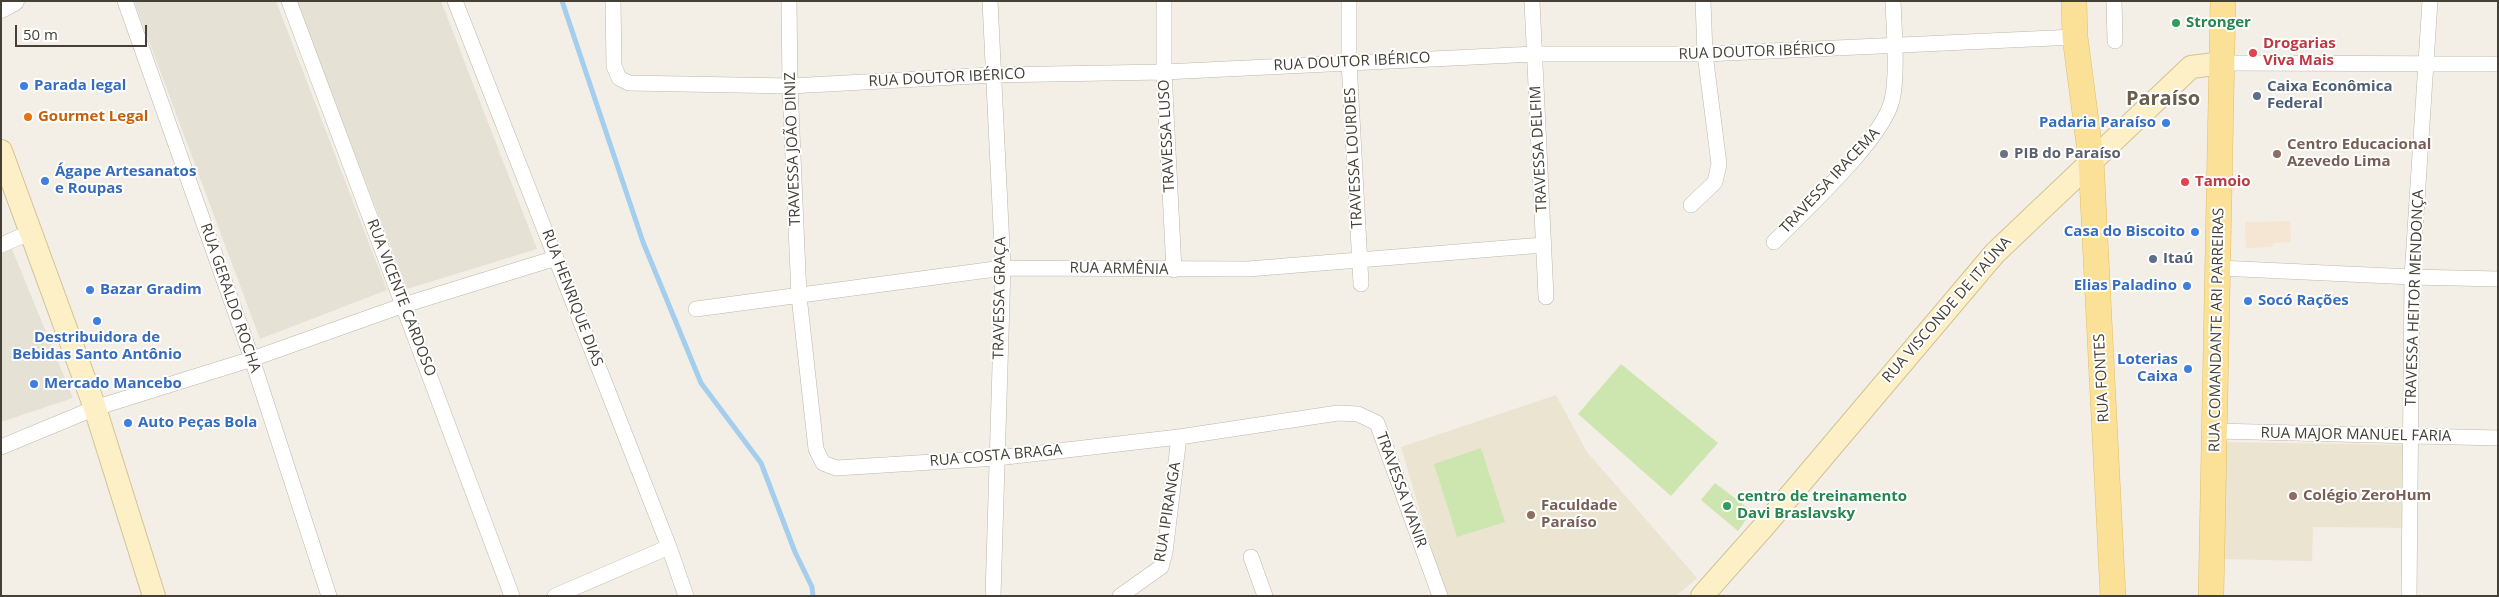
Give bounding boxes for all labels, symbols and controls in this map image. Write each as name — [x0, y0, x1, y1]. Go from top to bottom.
place label: Stronger — [2186, 14, 2251, 32]
scale bar — [18, 15, 150, 47]
marker: Stronger — [2170, 17, 2182, 29]
text: 50 m — [23, 24, 58, 44]
place label: Drogarias Viva Mais — [2263, 35, 2336, 70]
street label: RUA DOUTOR IBÉRICO — [1678, 40, 1836, 64]
marker: Drogarias Viva Mais — [2247, 47, 2259, 59]
street label: RUA DOUTOR IBÉRICO — [1273, 49, 1431, 75]
street label: RUA DOUTOR IBÉRICO — [868, 65, 1026, 91]
street label: TRAVESSA JOÃO DINIZ — [781, 72, 805, 226]
place label: Parada legal — [34, 77, 126, 95]
place label: Caixa Econômica Federal — [2267, 78, 2392, 113]
street label: TRAVESSA LUSO — [1155, 79, 1179, 193]
marker: Parada legal — [18, 80, 30, 92]
street label: TRAVESSA DELFIM — [1527, 85, 1551, 213]
street label: TRAVESSA LOURDES — [1341, 87, 1367, 229]
district label: Paraíso — [2126, 87, 2200, 111]
marker: Caixa Econômica Federal — [2251, 90, 2263, 102]
place label: Gourmet Legal — [38, 108, 148, 126]
marker: Gourmet Legal — [22, 111, 34, 123]
place label: Padaria Paraíso — [2039, 114, 2156, 132]
marker: Padaria Paraíso — [2160, 117, 2172, 129]
street label: TRAVESSA IRACEMA — [1776, 124, 1884, 238]
place label: Centro Educacional Azevedo Lima — [2287, 136, 2431, 171]
place label: PIB do Paraíso — [2014, 145, 2121, 163]
marker: PIB do Paraíso — [1998, 148, 2010, 160]
marker: Centro Educacional Azevedo Lima — [2271, 148, 2283, 160]
place label: Ágape Artesanatos e Roupas — [55, 163, 196, 198]
place label: Tamoio — [2195, 173, 2251, 191]
marker: Ágape Artesanatos e Roupas — [39, 175, 51, 187]
marker: Tamoio — [2179, 176, 2191, 188]
street label: TRAVESSA HEITOR MENDONÇA — [2402, 189, 2428, 407]
street label: RUA COMANDANTE ARI PARREIRAS — [2206, 208, 2228, 452]
street label: RUA VICENTE CARDOSO — [363, 217, 439, 379]
street label: RUA GERALDO ROCHA — [196, 221, 264, 375]
place label: Casa do Biscoito — [2064, 223, 2185, 241]
marker: Casa do Biscoito — [2189, 226, 2201, 238]
street label: RUA HENRIQUE DIAS — [538, 227, 606, 369]
street label: RUA VISCONDE DE ITAÚNA — [1879, 233, 2015, 387]
street label: TRAVESSA GRAÇA — [990, 237, 1010, 359]
place label: Itaú — [2163, 250, 2193, 268]
marker: Itaú — [2147, 253, 2159, 265]
street label: RUA ARMÊNIA — [1069, 259, 1169, 279]
place label: Elias Paladino — [2074, 277, 2177, 295]
marker: Elias Paladino — [2181, 280, 2193, 292]
place label: Bazar Gradim — [100, 281, 202, 299]
marker: Bazar Gradim — [84, 284, 96, 296]
place label: Socó Rações — [2258, 292, 2349, 310]
marker: Socó Rações — [2242, 295, 2254, 307]
marker: Destribuidora de Bebidas Santo Antônio — [91, 315, 103, 327]
place label: Destribuidora de Bebidas Santo Antônio — [12, 329, 182, 364]
street label: RUA FONTES — [2091, 333, 2113, 423]
place label: Loterias Caixa — [2117, 351, 2178, 386]
marker: Loterias Caixa — [2182, 363, 2194, 375]
place label: Mercado Mancebo — [44, 375, 182, 393]
marker: Mercado Mancebo — [28, 378, 40, 390]
place label: Auto Peças Bola — [138, 414, 257, 432]
marker: Auto Peças Bola — [122, 417, 134, 429]
street label: RUA MAJOR MANUEL FARIA — [2260, 424, 2452, 446]
street label: TRAVESSA IVANIR — [1372, 430, 1430, 550]
street label: RUA COSTA BRAGA — [929, 441, 1063, 471]
street label: RUA IPIRANGA — [1151, 461, 1185, 563]
place label: Colégio ZeroHum — [2303, 487, 2431, 505]
place label: centro de treinamento Davi Braslavsky — [1737, 488, 1907, 523]
marker: Colégio ZeroHum — [2287, 490, 2299, 502]
place label: Faculdade Paraíso — [1541, 497, 1617, 532]
marker: centro de treinamento Davi Braslavsky — [1721, 500, 1733, 512]
marker: Faculdade Paraíso — [1525, 509, 1537, 521]

